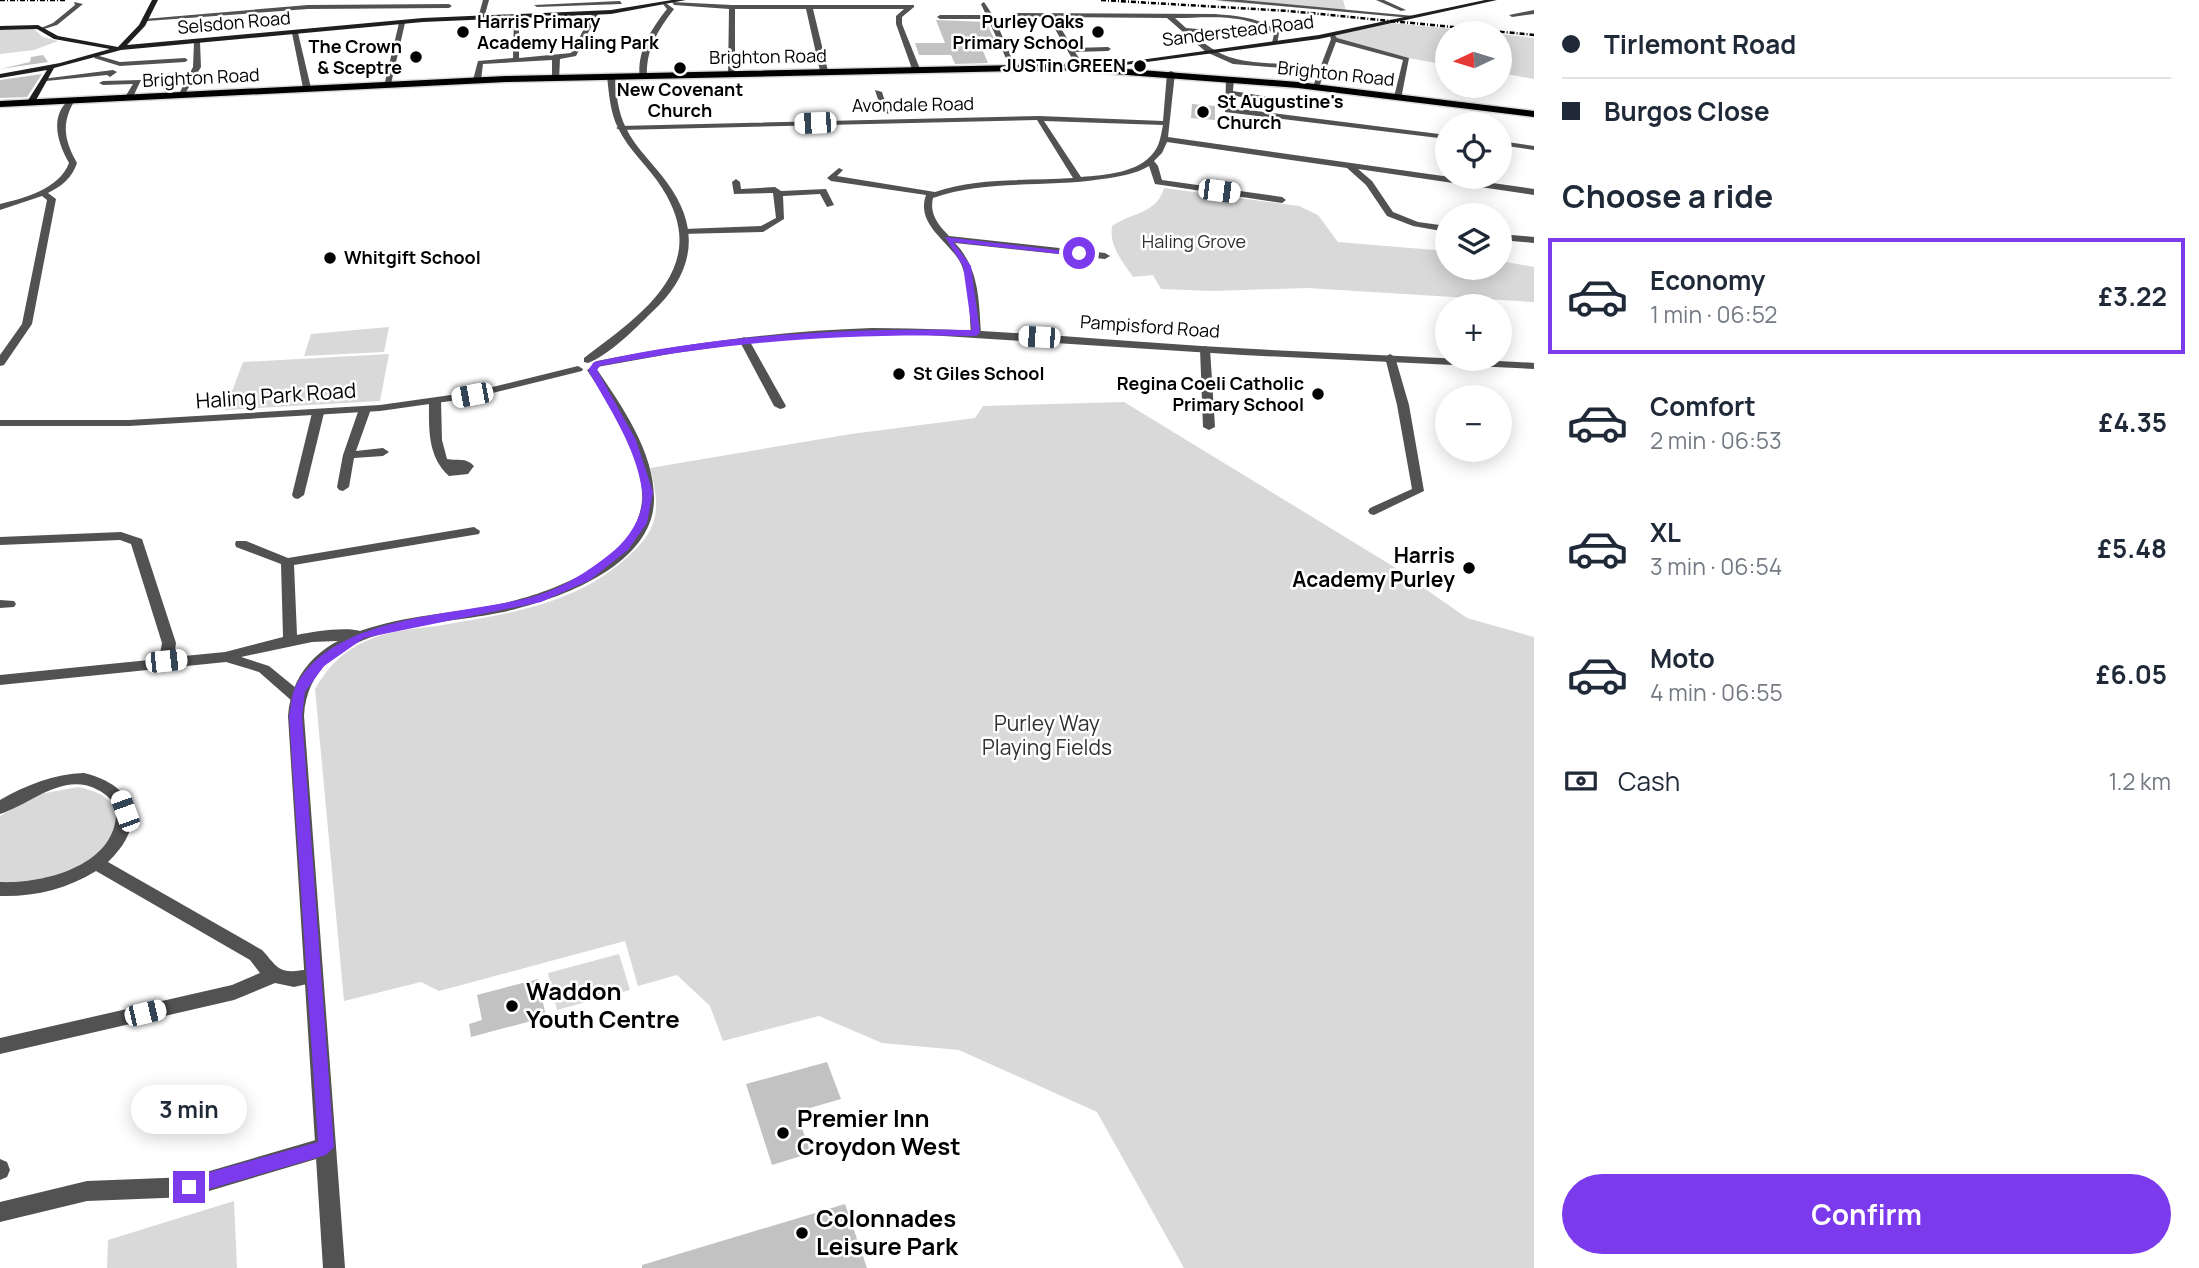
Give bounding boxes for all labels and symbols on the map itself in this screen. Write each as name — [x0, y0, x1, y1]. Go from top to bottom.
street label: Selsdon Road — [176, 5, 292, 39]
place label: Harris Primary Academy Haling Park — [477, 9, 660, 54]
place label: Purley Oaks Primary School — [952, 9, 1084, 54]
street label: Sanderstead Road — [1161, 9, 1315, 51]
north arrow — [1435, 21, 1512, 98]
marker: Harris Primary Academy Haling Park — [455, 24, 471, 40]
marker: Purley Oaks Primary School — [1090, 24, 1106, 40]
place label: The Crown & Sceptre — [309, 34, 402, 79]
street label: Brighton Road — [709, 43, 827, 69]
marker: The Crown & Sceptre — [408, 49, 424, 65]
place label: JUSTin GREEN — [1003, 53, 1126, 77]
street label: Brighton Road — [1276, 55, 1396, 91]
marker: JUSTin GREEN — [1132, 58, 1148, 74]
marker: New Covenant Church — [672, 60, 688, 76]
street label: Brighton Road — [142, 62, 260, 92]
place label: New Covenant Church — [617, 77, 743, 122]
place label: St Augustine's Church — [1217, 89, 1344, 134]
street label: Avondale Road — [852, 91, 974, 117]
marker: St Augustine's Church — [1195, 104, 1211, 120]
car — [794, 112, 837, 134]
car — [1197, 178, 1242, 204]
park label: Haling Grove — [1142, 229, 1246, 253]
route start — [1063, 237, 1095, 269]
place label: Whitgift School — [344, 245, 481, 269]
marker: Whitgift School — [322, 250, 338, 266]
street label: Pampisford Road — [1079, 309, 1221, 343]
car — [1018, 325, 1061, 349]
place label: St Giles School — [913, 361, 1044, 385]
marker: St Giles School — [891, 366, 907, 382]
place label: Regina Coeli Catholic Primary School — [1117, 371, 1304, 416]
street label: Haling Park Road — [195, 375, 357, 415]
car — [450, 381, 495, 409]
marker: Regina Coeli Catholic Primary School — [1310, 386, 1326, 402]
place label: Harris Academy Purley — [1292, 541, 1455, 593]
marker: Harris Academy Purley — [1461, 560, 1477, 576]
car — [145, 648, 188, 674]
park label: Purley Way Playing Fields — [982, 709, 1112, 761]
car — [108, 788, 143, 834]
place label: Waddon Youth Centre — [526, 974, 680, 1035]
car — [123, 998, 168, 1028]
marker: Waddon Youth Centre — [504, 998, 520, 1014]
callout: 3 min — [131, 1086, 247, 1134]
place label: Premier Inn Croydon West — [797, 1101, 961, 1162]
marker: Premier Inn Croydon West — [775, 1125, 791, 1141]
route end — [173, 1171, 205, 1203]
place label: Colonnades Leisure Park — [816, 1201, 959, 1262]
marker: Colonnades Leisure Park — [794, 1225, 810, 1241]

